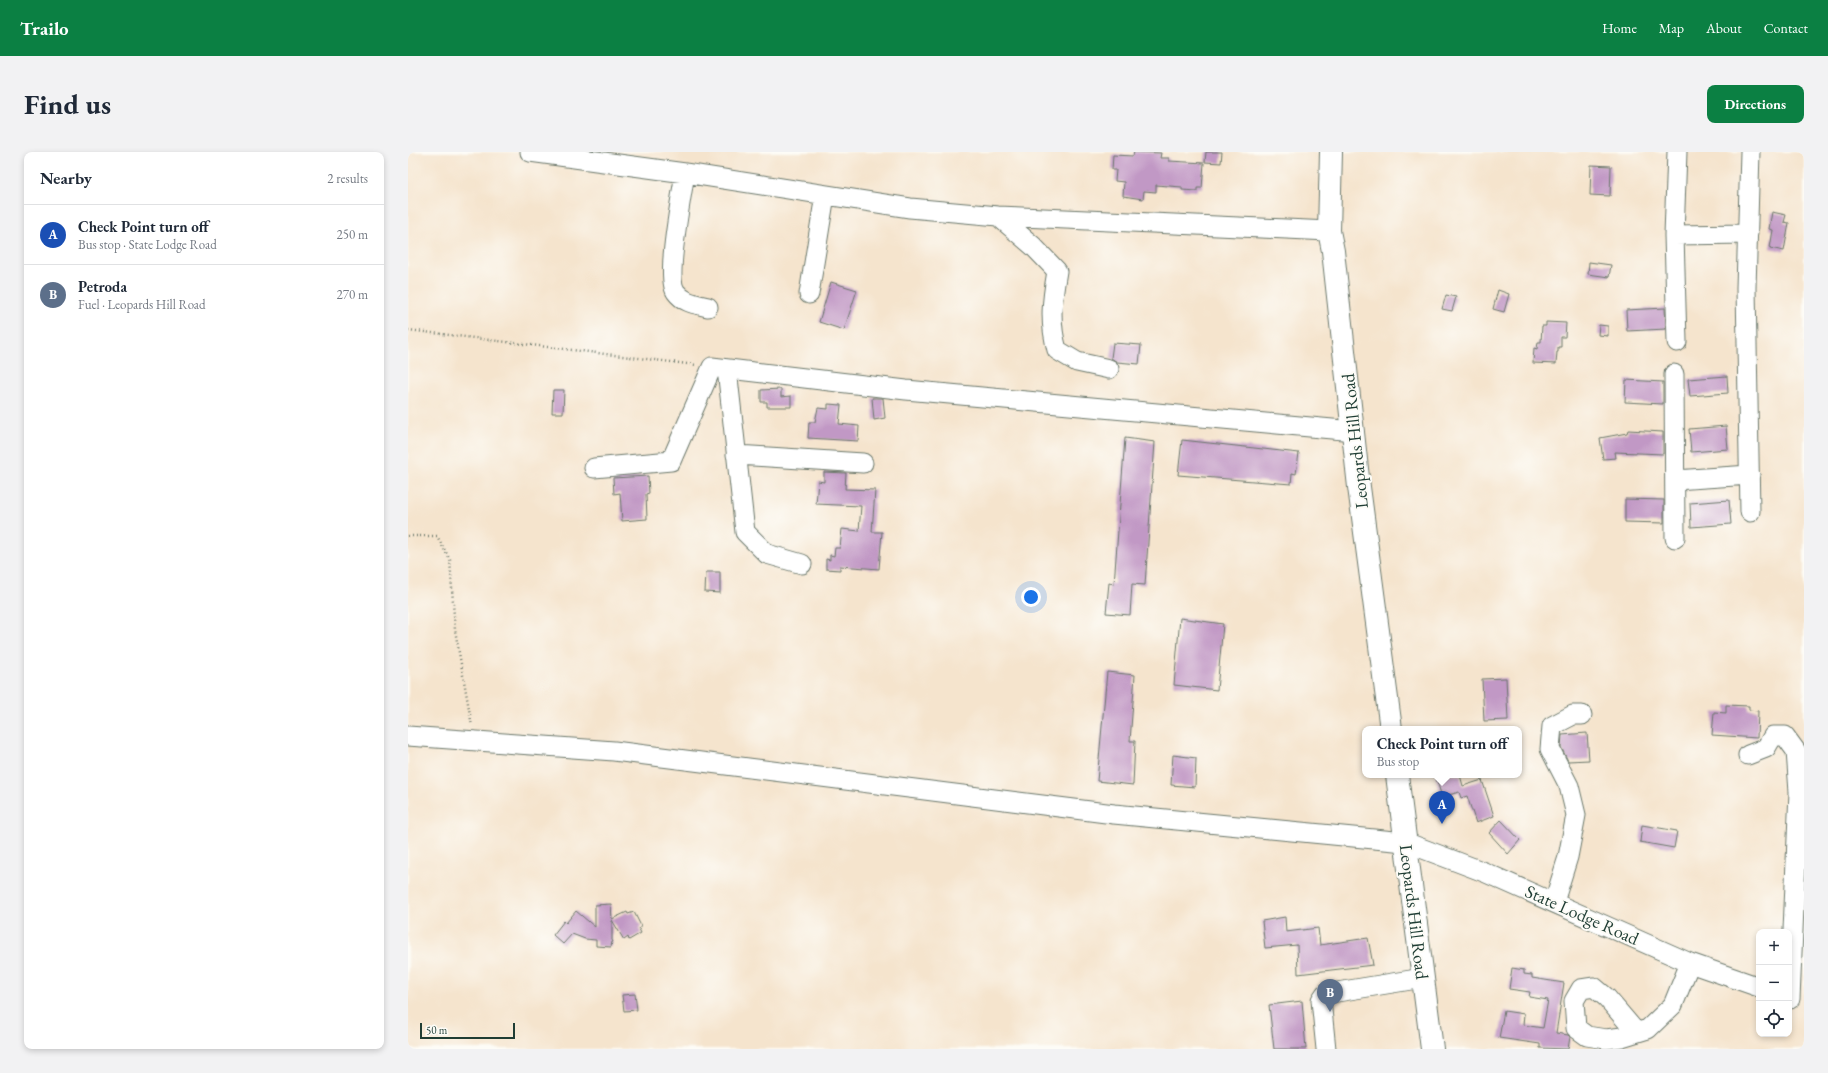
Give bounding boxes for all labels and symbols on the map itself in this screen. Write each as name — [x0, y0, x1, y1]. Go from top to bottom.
street label: Leopards Hill Road — [1336, 371, 1373, 510]
your location — [1021, 587, 1041, 607]
pin: A — [1429, 791, 1455, 824]
street label: Leopards Hill Road — [1395, 843, 1434, 982]
street label: State Lodge Road — [1522, 879, 1643, 950]
pin: B — [1317, 979, 1343, 1012]
scale bar — [420, 1021, 515, 1040]

